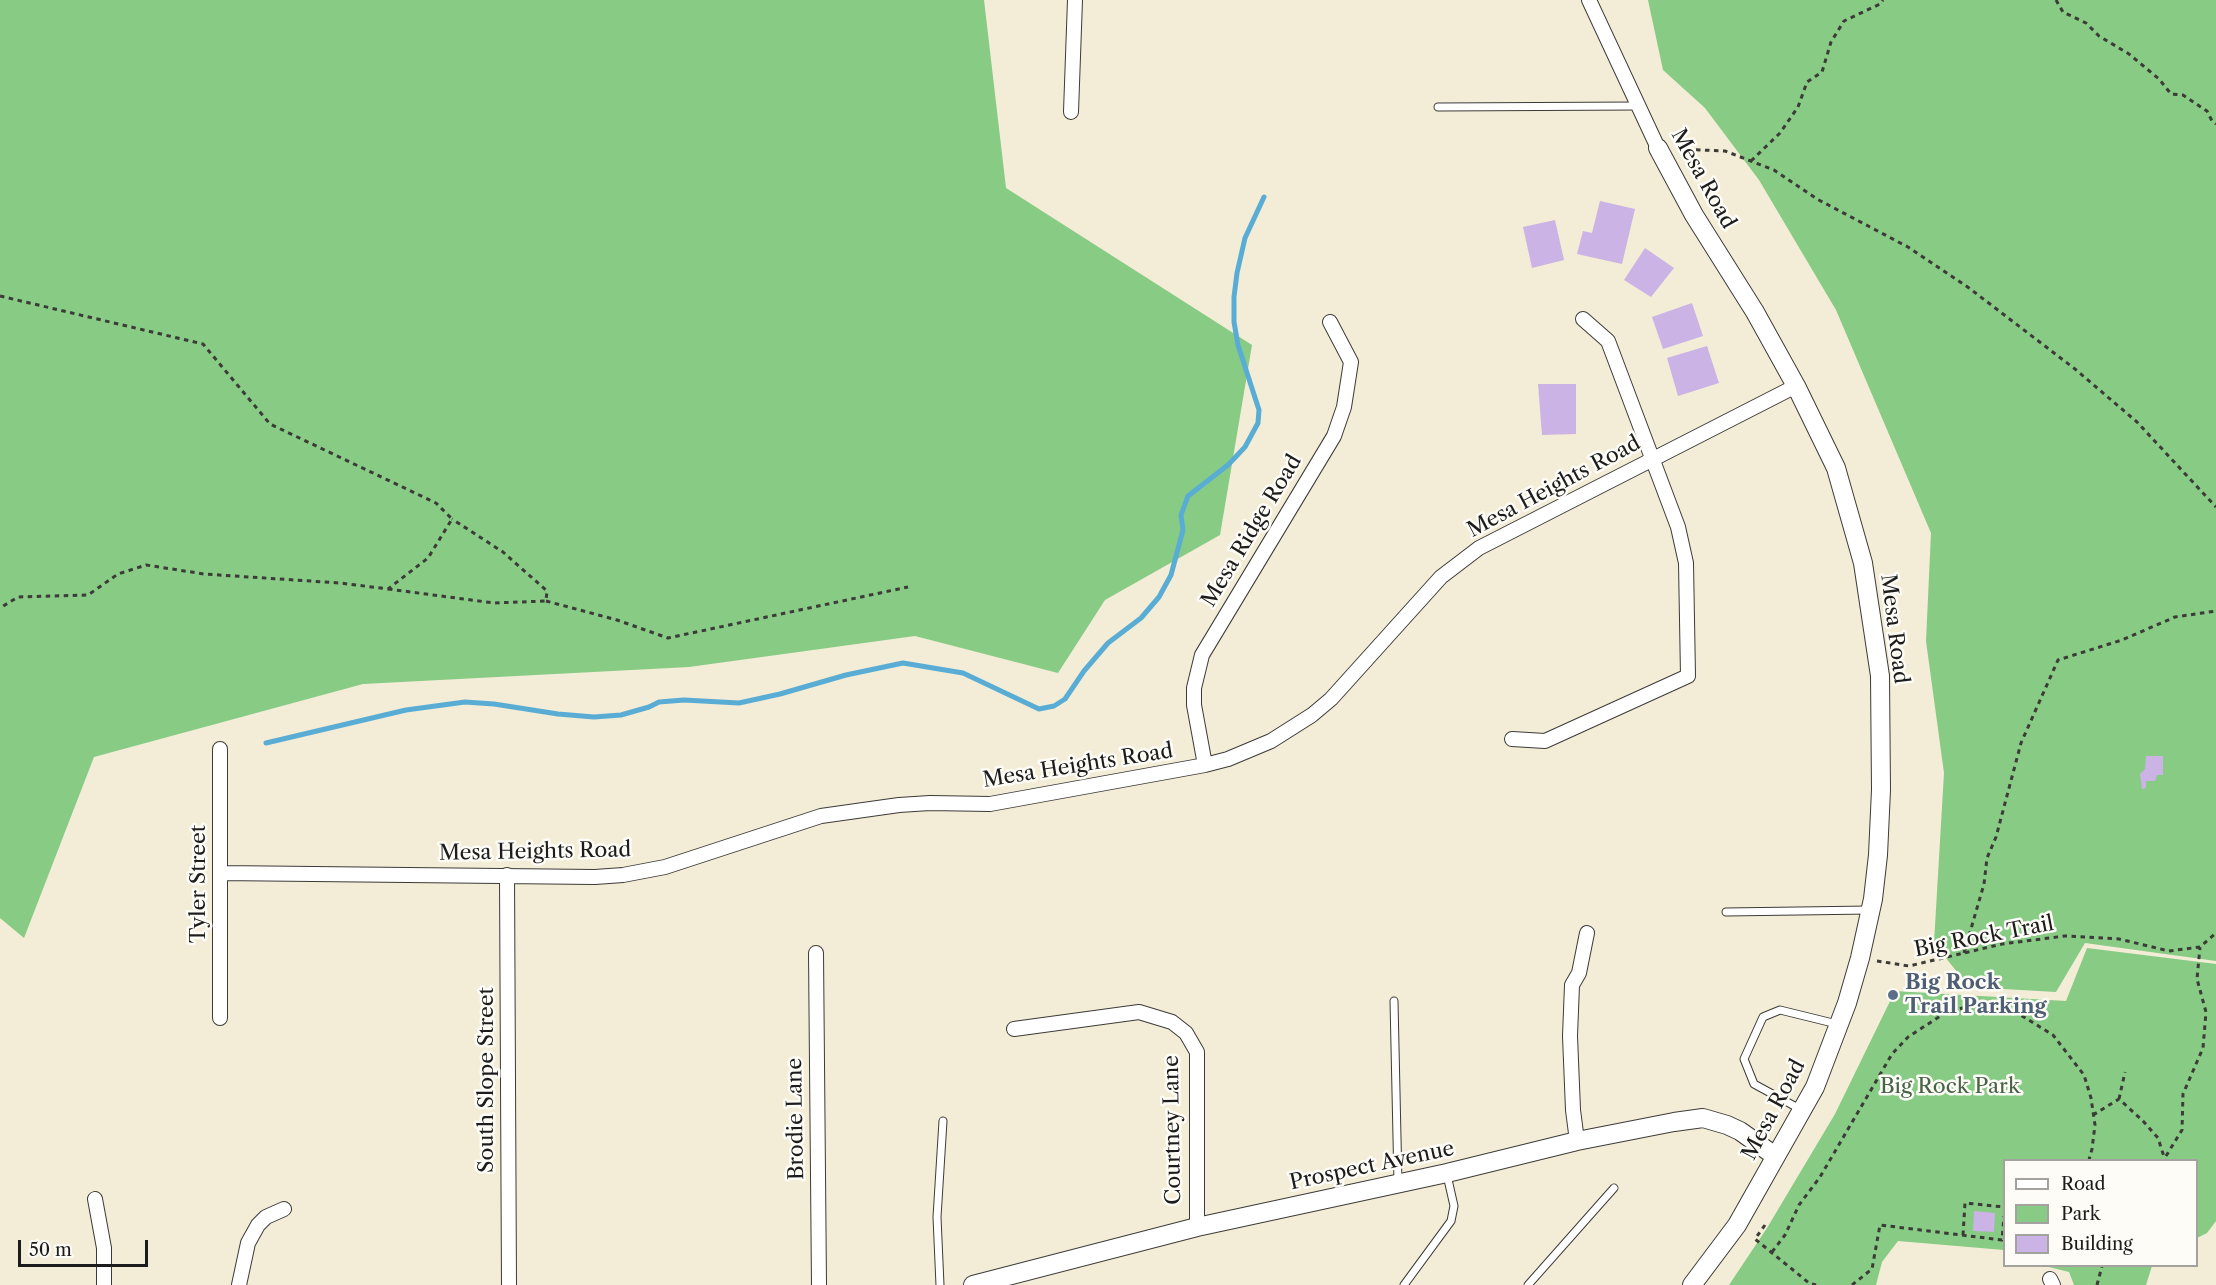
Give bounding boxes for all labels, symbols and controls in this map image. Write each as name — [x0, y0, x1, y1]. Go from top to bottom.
street label: Mesa Road — [1665, 125, 1741, 233]
street label: Mesa Heights Road — [1463, 431, 1645, 543]
street label: Mesa Ridge Road — [1197, 450, 1307, 612]
street label: Mesa Road — [1875, 573, 1913, 685]
street label: Mesa Heights Road — [981, 739, 1175, 793]
street label: Tyler Street — [186, 825, 212, 943]
street label: Mesa Heights Road — [439, 838, 631, 866]
street label: Big Rock Trail — [1912, 911, 2056, 963]
place label: Big Rock Trail Parking — [1905, 970, 2047, 1020]
street label: South Slope Street — [474, 987, 500, 1173]
marker: Big Rock Trail Parking — [1886, 988, 1900, 1002]
street label: Courtney Lane — [1159, 1055, 1187, 1205]
street label: Mesa Road — [1737, 1055, 1811, 1165]
street label: Brodie Lane — [782, 1058, 810, 1180]
park label: Big Rock Park — [1880, 1074, 2020, 1100]
street label: Prospect Avenue — [1287, 1136, 1457, 1196]
legend — [2003, 1159, 2198, 1267]
text: Road — [2061, 1173, 2106, 1195]
text: Park — [2061, 1203, 2100, 1225]
scale bar — [21, 1228, 152, 1266]
text: Building — [2061, 1233, 2133, 1255]
text: 50 m — [29, 1239, 72, 1261]

